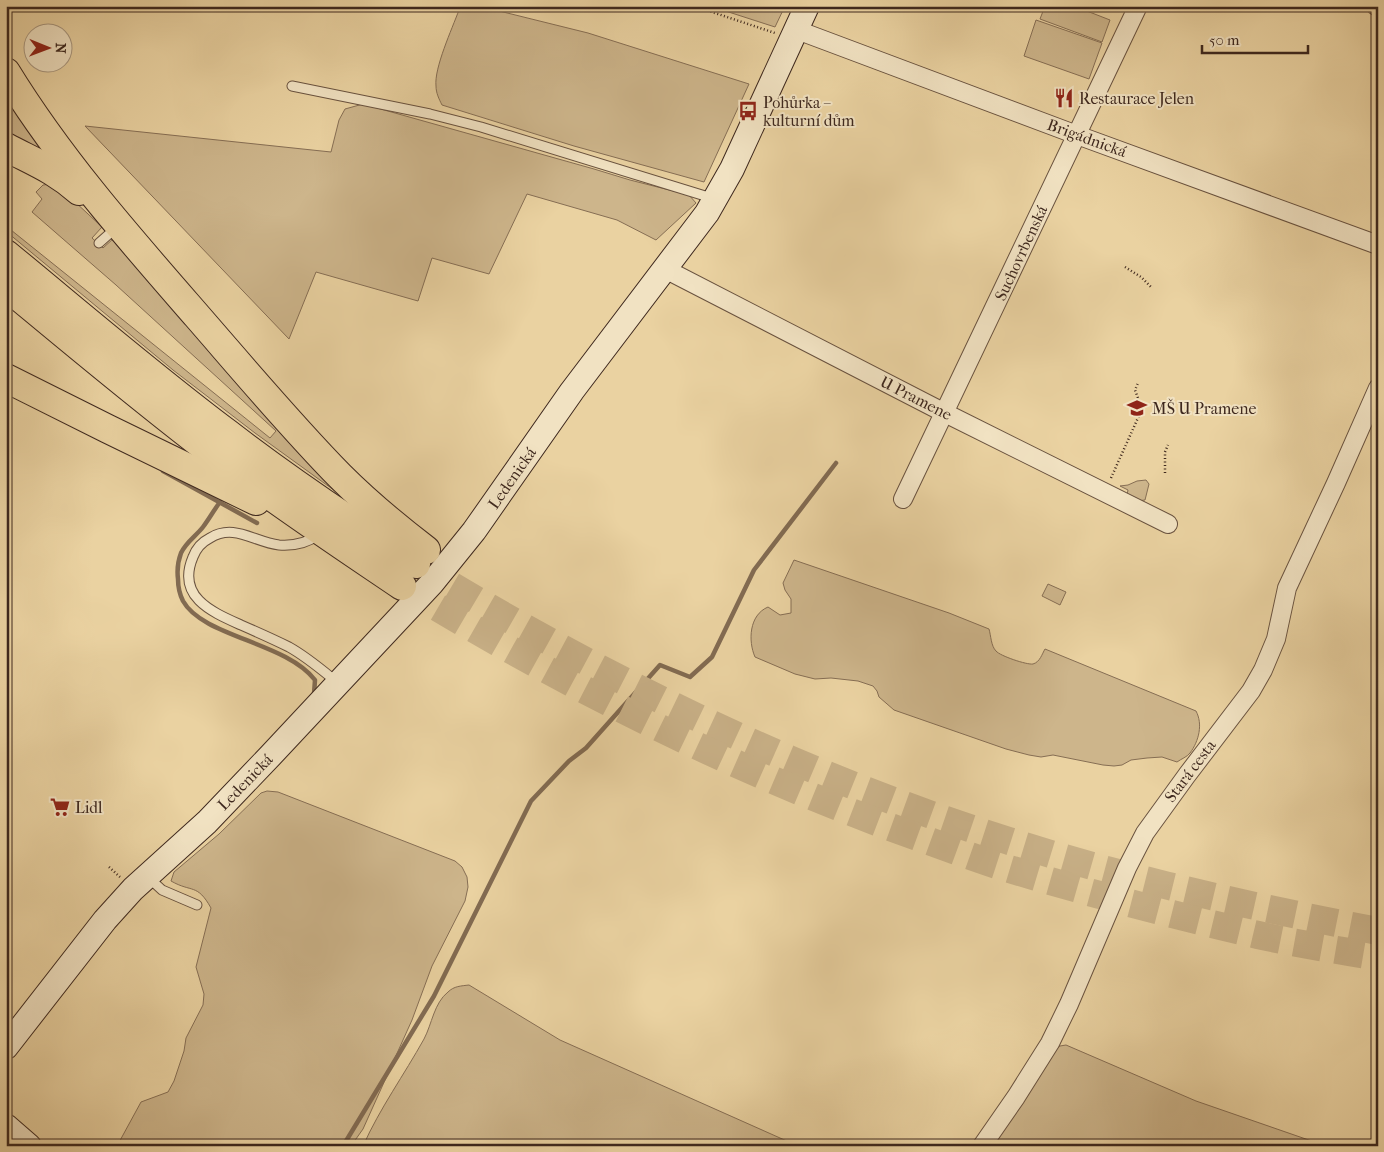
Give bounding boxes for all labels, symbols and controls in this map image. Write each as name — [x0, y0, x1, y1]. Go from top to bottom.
north arrow — [22, 22, 72, 72]
scale bar — [1202, 22, 1308, 54]
text: 50 m — [1209, 31, 1240, 49]
text: N — [52, 43, 69, 54]
restaurant icon: Restaurace Jelen — [1053, 87, 1075, 109]
place label: Restaurace Jelen — [1079, 89, 1195, 108]
place label: Pohůrka – kulturní dům — [763, 93, 855, 130]
bus stop icon: Pohůrka – kulturní dům — [737, 100, 759, 122]
street label: Brigádnická — [1045, 115, 1130, 161]
street label: Suchovrbenská — [991, 202, 1052, 304]
street label: U Pramene — [877, 372, 955, 424]
school or university icon: MŠ U Pramene — [1126, 397, 1148, 419]
place label: MŠ U Pramene — [1152, 398, 1256, 418]
street label: Ledenická — [484, 443, 540, 512]
street label: Stará cesta — [1160, 736, 1220, 806]
street label: Ledenická — [214, 750, 277, 814]
supermarket icon: Lidl — [49, 796, 71, 818]
place label: Lidl — [75, 798, 103, 817]

